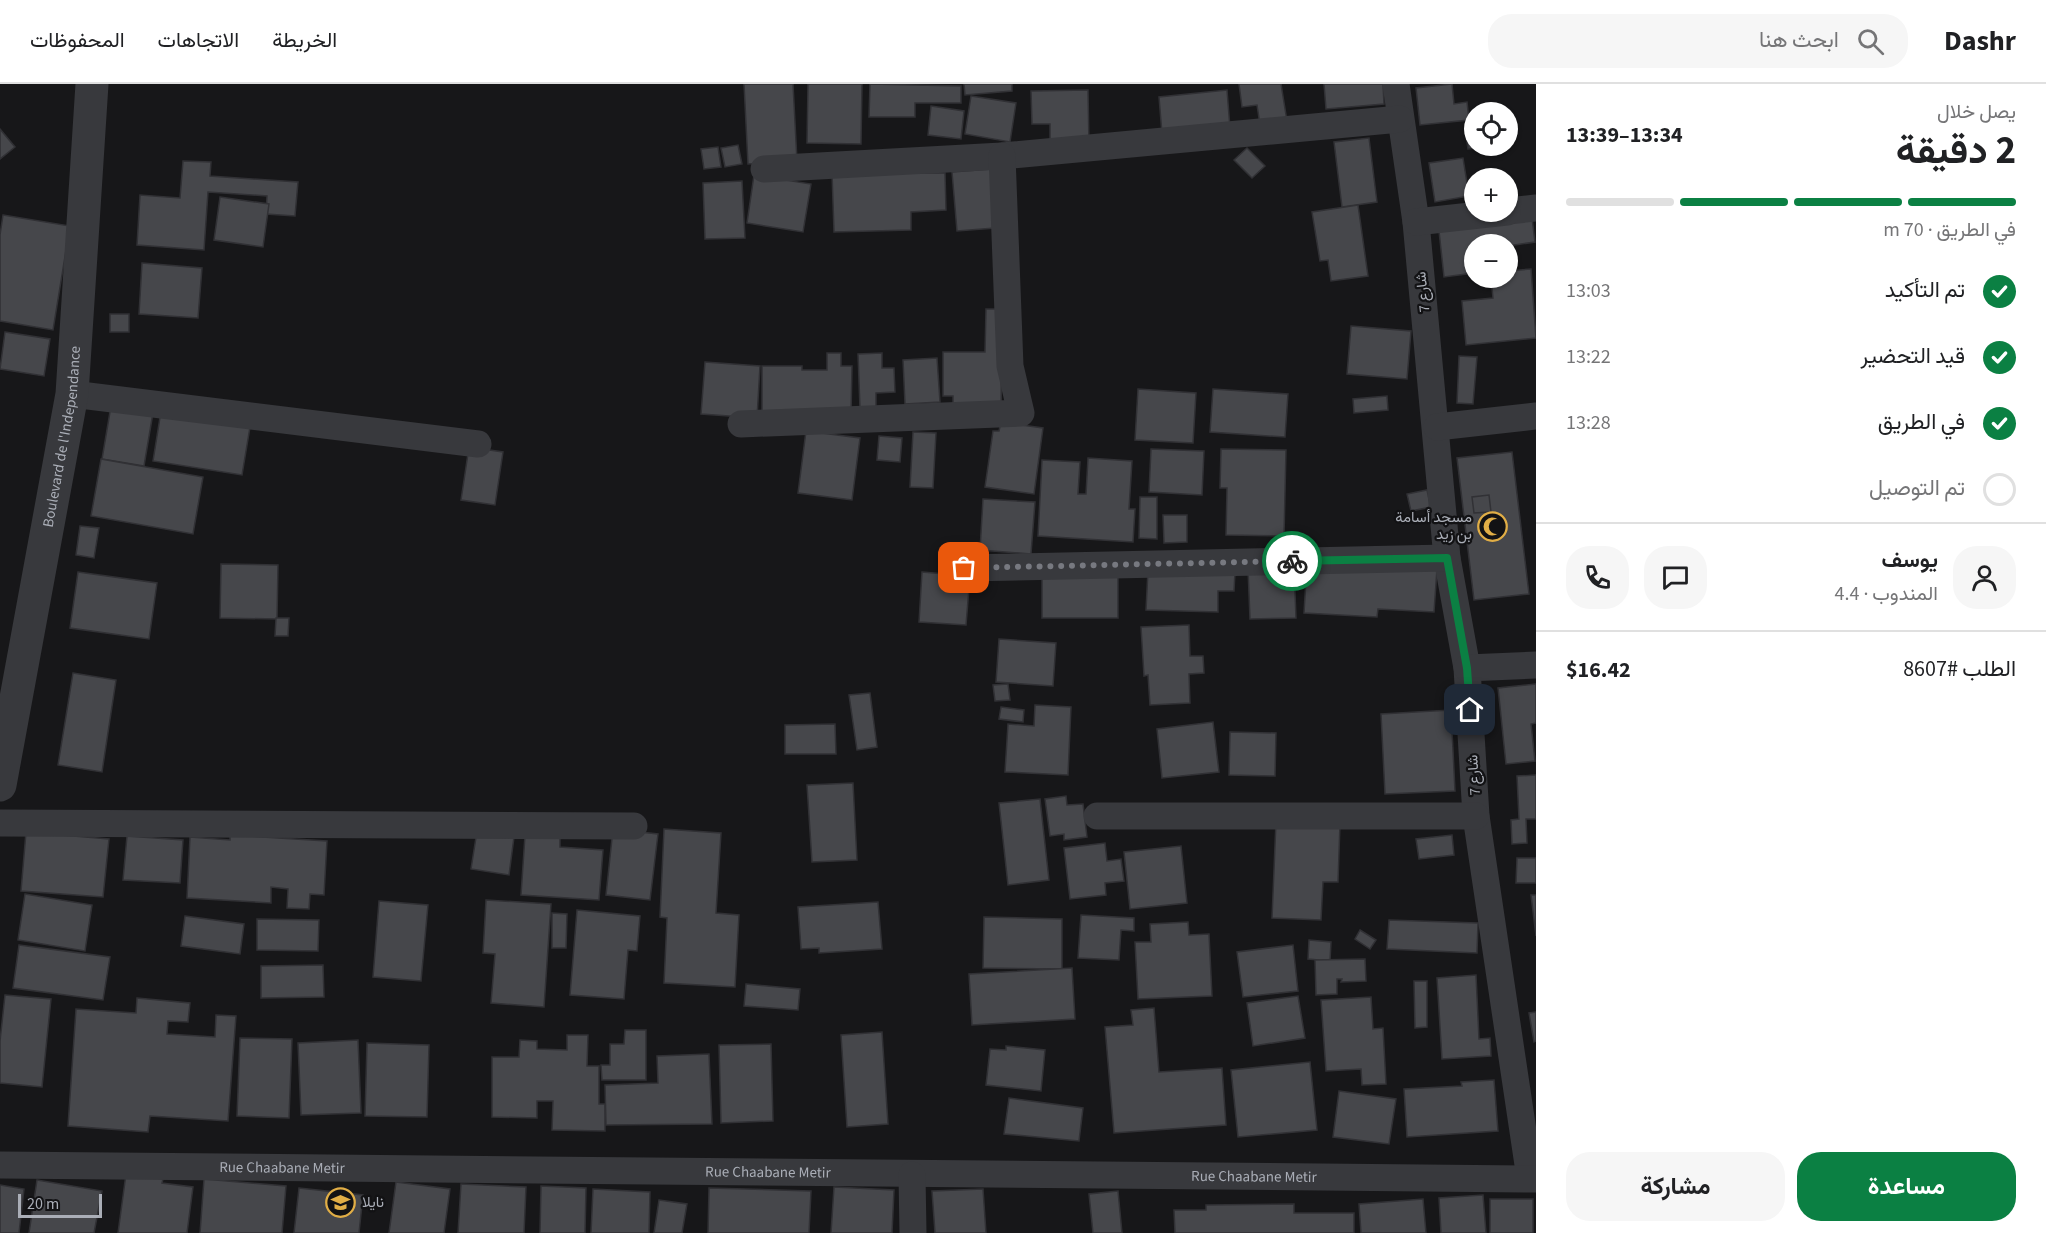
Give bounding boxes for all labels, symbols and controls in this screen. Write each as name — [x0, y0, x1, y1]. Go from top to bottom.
search box — [1488, 14, 1908, 68]
text: Dashr — [1944, 21, 2016, 61]
text: ابحث هنا — [1759, 24, 1839, 56]
text: المحفوظات — [30, 25, 125, 55]
text: الاتجاهات — [158, 25, 239, 55]
text: الخريطة — [272, 25, 337, 55]
icon: search — [1854, 25, 1887, 58]
text: يصل خلال — [1937, 98, 2016, 126]
map controls — [1464, 102, 1518, 288]
button: locate — [1464, 102, 1518, 156]
text: 13:34–13:39 — [1566, 119, 1683, 151]
text: 2 دقيقة — [1896, 123, 2016, 179]
button: + — [1464, 168, 1518, 222]
text: في الطريق · 70 m — [1883, 216, 2016, 244]
button: − — [1464, 234, 1518, 288]
street label: شارع 7 — [1410, 271, 1436, 313]
text: تم التأكيد — [1885, 274, 1965, 306]
icon: check — [1983, 275, 2016, 308]
text: 13:03 — [1566, 277, 1611, 305]
text: قيد التحضير — [1860, 340, 1965, 372]
icon: check — [1983, 341, 2016, 374]
text: 13:22 — [1566, 343, 1611, 371]
street label: Boulevard de l'Independance — [37, 345, 86, 529]
text: في الطريق — [1878, 406, 1965, 438]
icon: check — [1983, 407, 2016, 440]
text: 13:28 — [1566, 409, 1611, 437]
text: تم التوصيل — [1869, 472, 1965, 504]
place label: مسجد أسامة بن زيد — [1395, 507, 1472, 545]
mosque icon: مسجد أسامة بن زيد — [1477, 510, 1509, 542]
courier — [1262, 531, 1322, 591]
pin — [938, 542, 989, 593]
text: يوسف — [1882, 544, 1938, 576]
icon: bike — [1276, 545, 1309, 578]
button: phone — [1566, 546, 1629, 609]
button: chat — [1644, 546, 1707, 609]
button: person — [1953, 546, 2016, 609]
icon: bag — [947, 551, 980, 584]
text: المندوب · 4.4 — [1835, 580, 1938, 608]
text: الطلب #8607 — [1903, 653, 2016, 685]
text: $16.42 — [1566, 654, 1631, 686]
pin — [1444, 684, 1495, 735]
icon: home — [1453, 693, 1486, 726]
street label: شارع 7 — [1462, 754, 1486, 796]
button: مشاركة — [1566, 1152, 1785, 1221]
button: مساعدة — [1797, 1152, 2016, 1221]
street label: Rue Chaabane Metir — [219, 1156, 346, 1179]
street label: Rue Chaabane Metir — [705, 1161, 832, 1183]
street label: Rue Chaabane Metir — [1191, 1165, 1318, 1188]
school or university icon: نايلا — [325, 1186, 357, 1218]
scale bar — [18, 1191, 102, 1218]
place label: نايلا — [362, 1192, 384, 1213]
text: 20 m — [27, 1193, 59, 1215]

